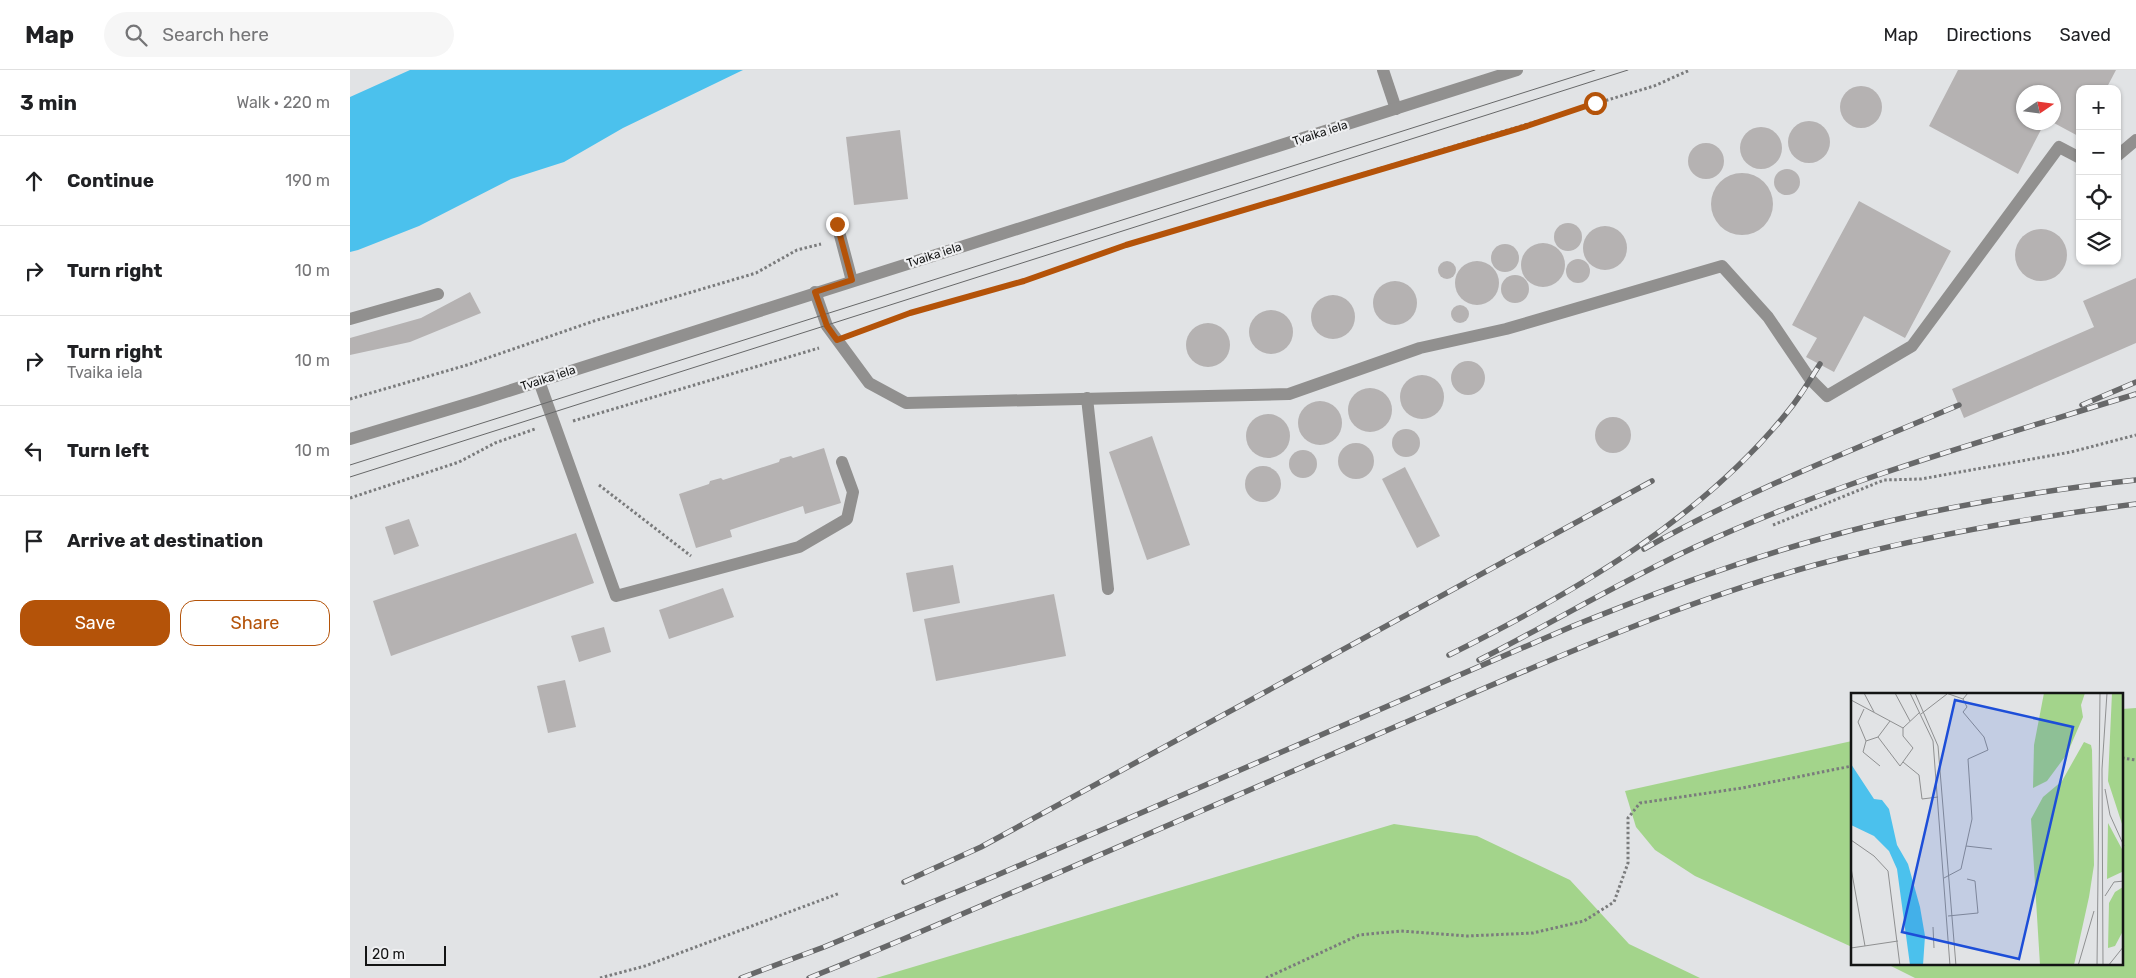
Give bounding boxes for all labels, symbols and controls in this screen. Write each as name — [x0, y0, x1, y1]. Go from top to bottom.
search box — [104, 12, 454, 57]
text: Map — [25, 21, 74, 49]
icon: search — [122, 21, 150, 49]
text: Search here — [162, 23, 269, 46]
text: Map — [1883, 24, 1918, 46]
text: Directions — [1946, 24, 2032, 46]
text: Saved — [2060, 24, 2111, 46]
north arrow — [2016, 85, 2061, 130]
map controls — [2076, 85, 2121, 265]
button: + — [2076, 85, 2121, 130]
text: 3 min — [20, 90, 77, 115]
route start — [1584, 92, 1607, 115]
text: Walk · 220 m — [237, 93, 330, 112]
street label: Tvaika iela — [1291, 118, 1349, 148]
button: − — [2076, 130, 2121, 175]
icon: ahead — [20, 167, 48, 195]
text: Continue — [67, 169, 154, 192]
text: 190 m — [285, 171, 330, 190]
button: locate — [2076, 175, 2121, 220]
route end — [826, 213, 849, 236]
button: layers — [2076, 220, 2121, 265]
street label: Tvaika iela — [905, 240, 963, 270]
icon: right — [20, 257, 48, 285]
text: Turn right — [67, 259, 162, 282]
text: 10 m — [295, 261, 330, 280]
text: Turn right — [67, 340, 162, 363]
icon: right — [20, 347, 48, 375]
text: 10 m — [295, 351, 330, 370]
text: Tvaika iela — [67, 363, 143, 382]
street label: Tvaika iela — [519, 363, 577, 393]
icon: left — [20, 437, 48, 465]
text: Turn left — [67, 439, 149, 462]
text: 10 m — [295, 441, 330, 460]
icon: arrive — [20, 527, 48, 555]
text: Arrive at destination — [67, 529, 263, 552]
button: Save — [20, 600, 170, 646]
button: Share — [180, 600, 330, 646]
inset map — [1851, 693, 2124, 966]
scale bar — [365, 943, 446, 966]
text: 20 m — [372, 946, 405, 963]

